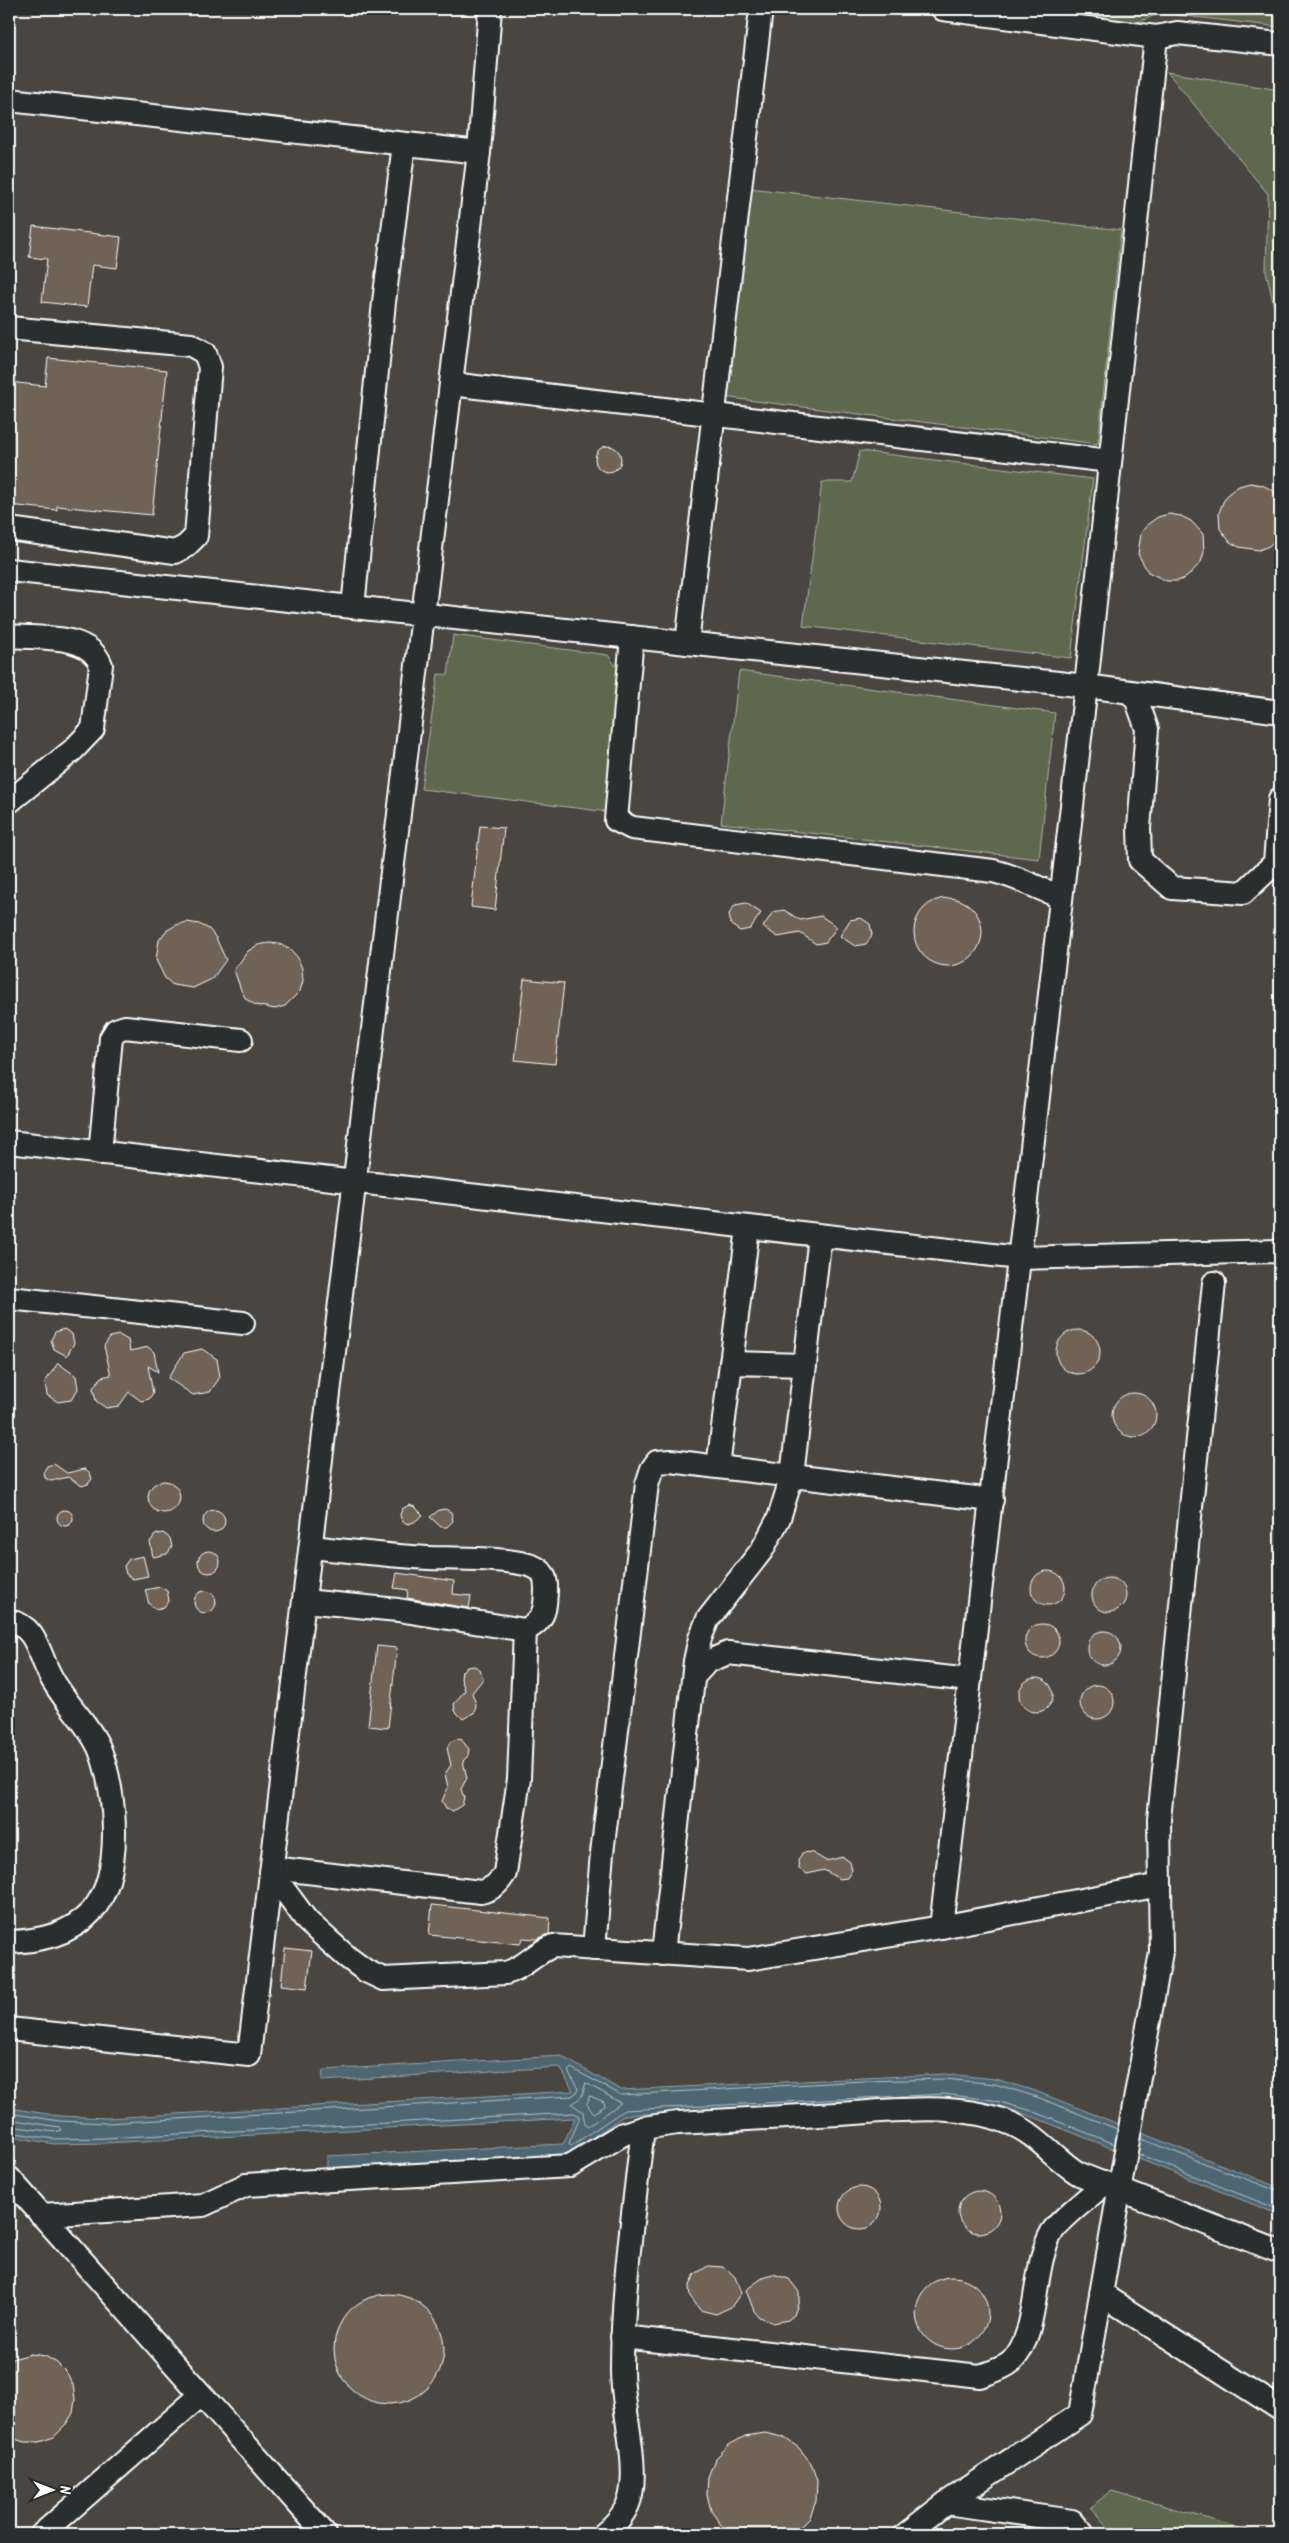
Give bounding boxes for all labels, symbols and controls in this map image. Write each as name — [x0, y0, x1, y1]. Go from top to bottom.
north arrow — [28, 2466, 78, 2516]
text: N — [53, 2486, 75, 2495]

